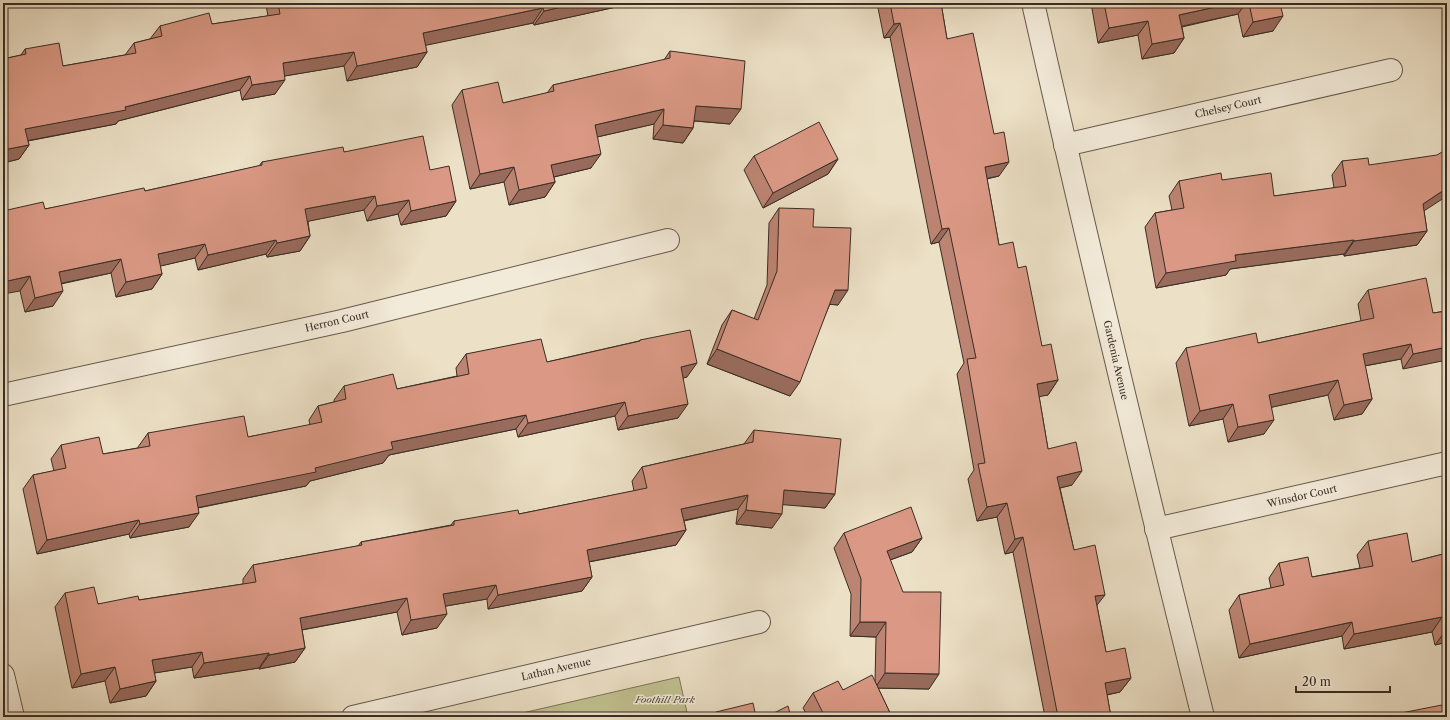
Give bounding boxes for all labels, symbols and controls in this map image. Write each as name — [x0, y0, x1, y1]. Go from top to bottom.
street label: Chelsey Court — [1193, 93, 1263, 121]
street label: Herron Court — [304, 307, 371, 335]
street label: Gardenia Avenue — [1101, 319, 1132, 401]
street label: Winsdor Court — [1265, 482, 1339, 511]
street label: Lathan Avenue — [520, 655, 592, 683]
scale bar — [1296, 668, 1390, 694]
text: 20 m — [1302, 674, 1331, 689]
park label: Foothill Park — [634, 693, 696, 706]

